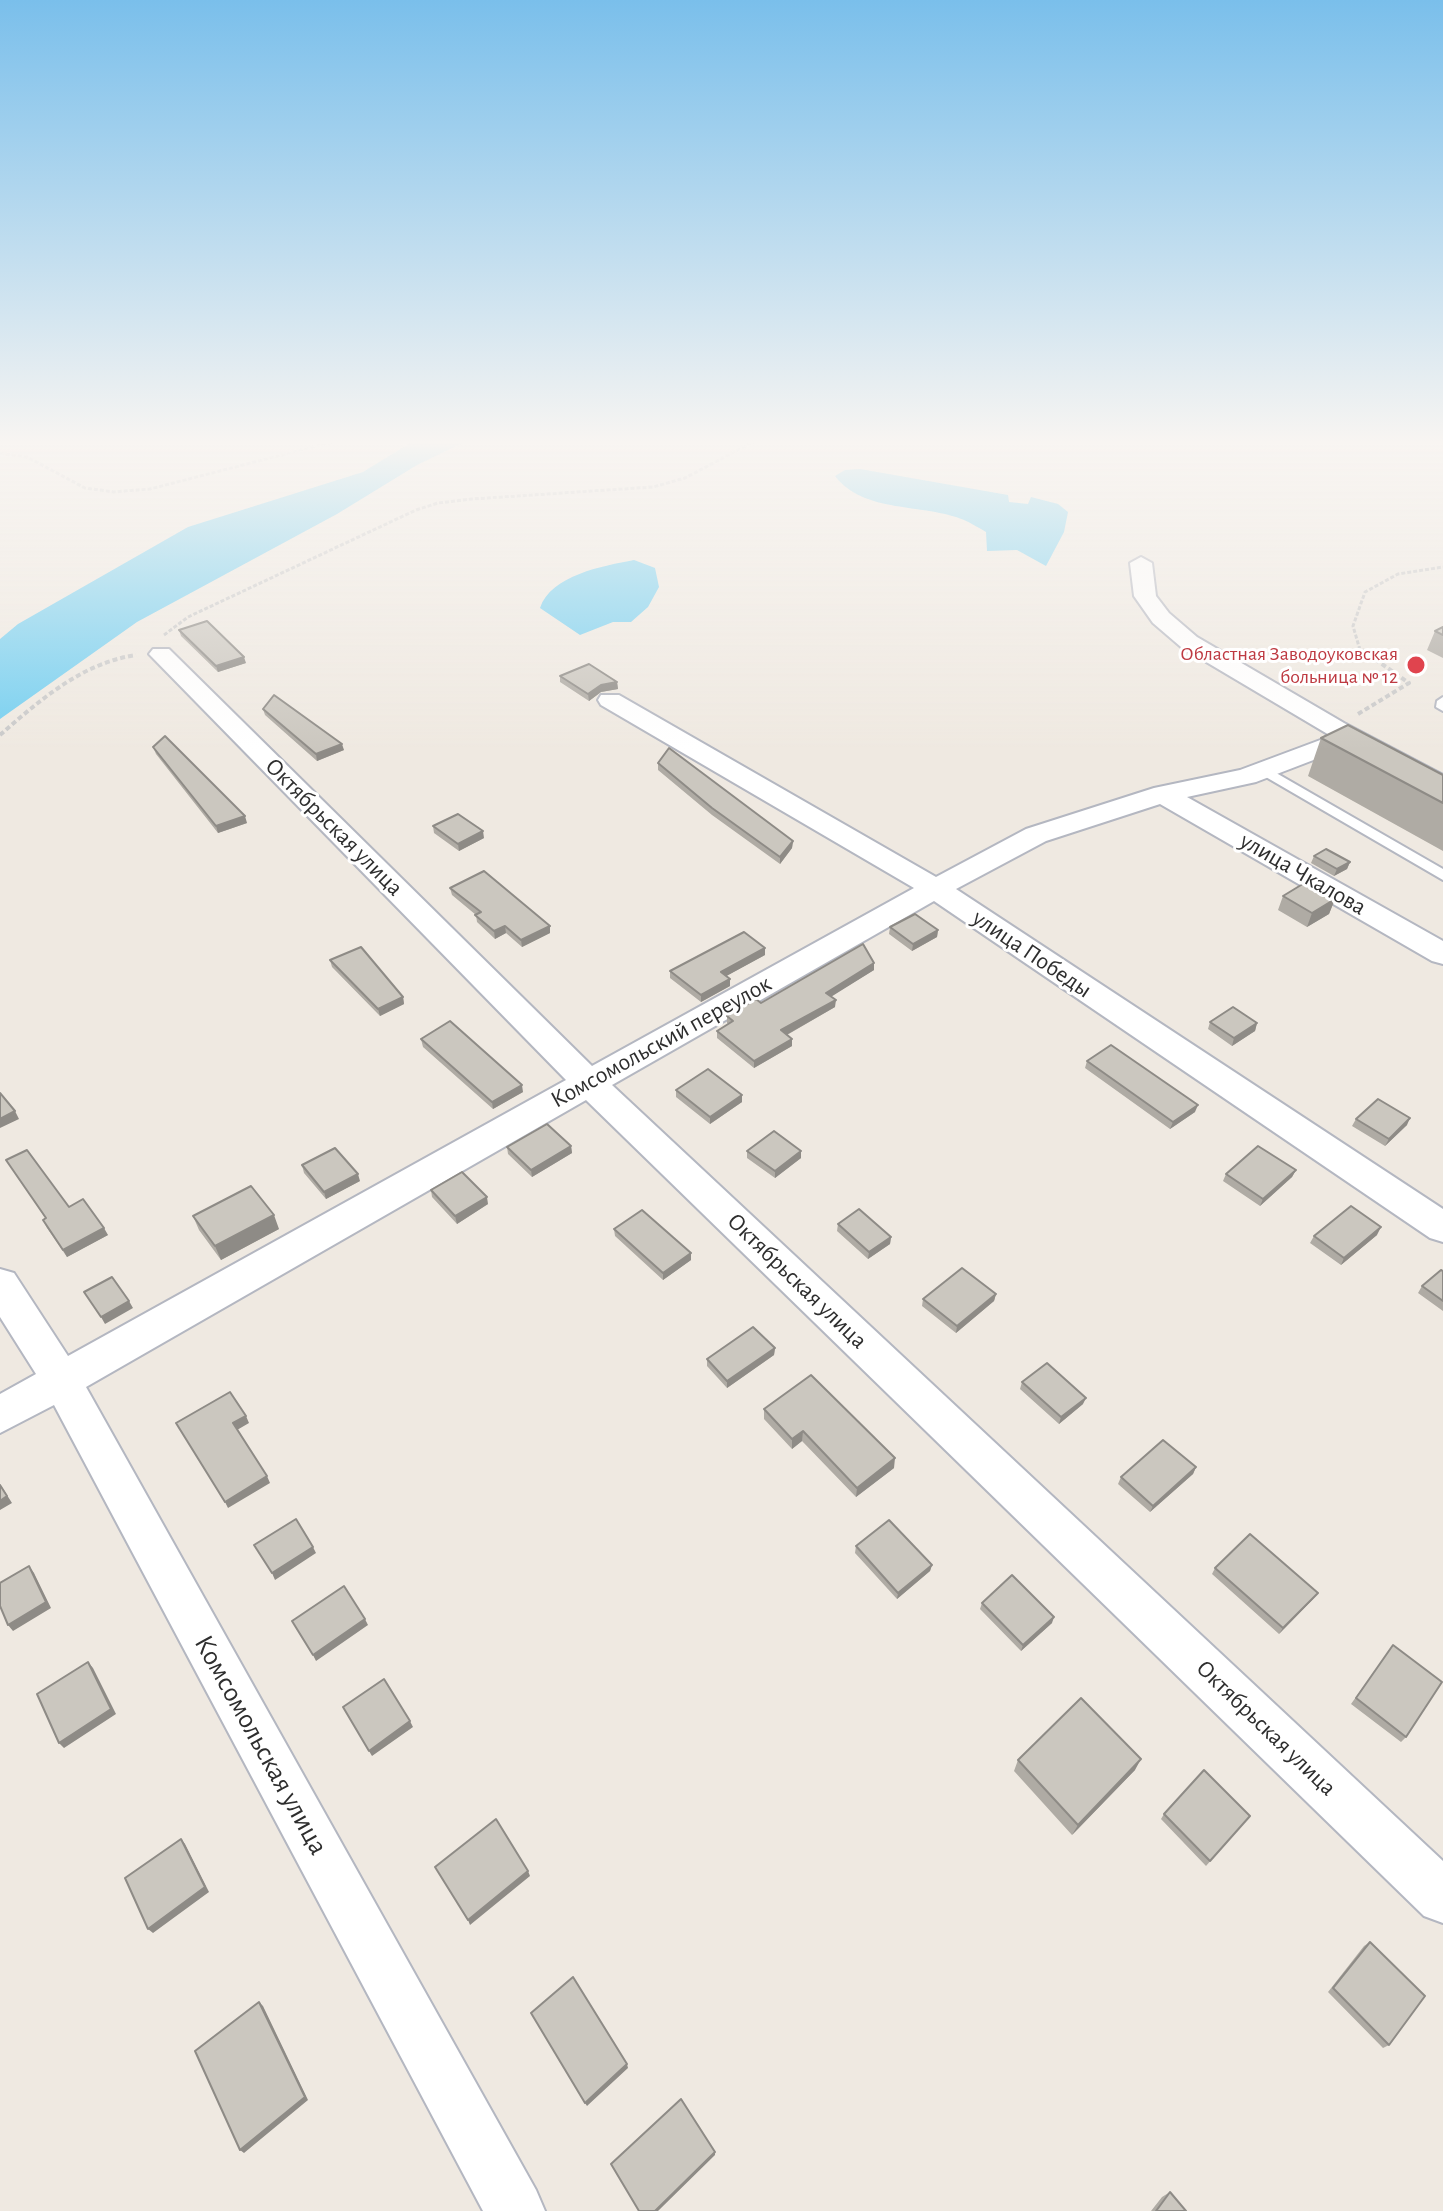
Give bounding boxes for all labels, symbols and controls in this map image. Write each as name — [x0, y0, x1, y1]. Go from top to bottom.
place label: Областная Заводоуковская больница № 12 — [1180, 642, 1398, 689]
marker: Областная Заводоуковская больница № 12 — [1405, 654, 1427, 676]
street label: Октябрьская улица — [259, 752, 409, 902]
street label: улица Чкалова — [1235, 826, 1371, 922]
street label: улица Победы — [967, 904, 1097, 1004]
street label: Комсомольский переулок — [546, 969, 776, 1115]
street label: Октябрьская улица — [721, 1207, 873, 1355]
street label: Комсомольская улица — [187, 1629, 335, 1861]
street label: Октябрьская улица — [1190, 1654, 1342, 1802]

